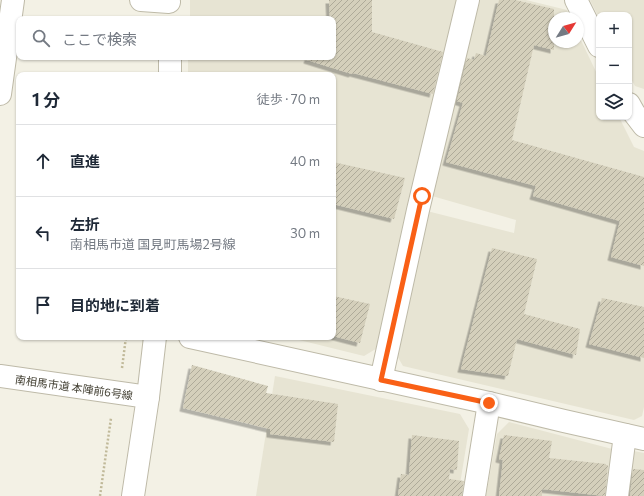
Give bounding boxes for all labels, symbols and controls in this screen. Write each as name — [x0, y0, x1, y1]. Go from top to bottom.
north arrow — [548, 12, 584, 48]
map controls — [596, 12, 632, 120]
button: + — [596, 12, 632, 48]
search box — [16, 16, 336, 60]
icon: search — [30, 27, 52, 49]
text: ここで検索 — [62, 30, 137, 48]
button: − — [596, 48, 632, 84]
button: layers — [596, 84, 632, 120]
text: 1 分 — [32, 89, 60, 110]
text: 徒歩 · 70 m — [257, 91, 320, 107]
icon: ahead — [32, 150, 54, 172]
text: 直進 — [70, 152, 100, 170]
text: 40 m — [290, 153, 320, 169]
route start — [413, 187, 431, 205]
text: 左折 — [70, 215, 100, 233]
icon: left — [32, 222, 54, 244]
text: 30 m — [290, 225, 320, 241]
text: 南相馬市道 国見町馬場2号線 — [70, 236, 236, 252]
icon: arrive — [32, 294, 54, 316]
text: 目的地に到着 — [70, 296, 160, 314]
street label: 南相馬市道 本陣前6号線 — [14, 372, 134, 402]
route end — [480, 394, 498, 412]

